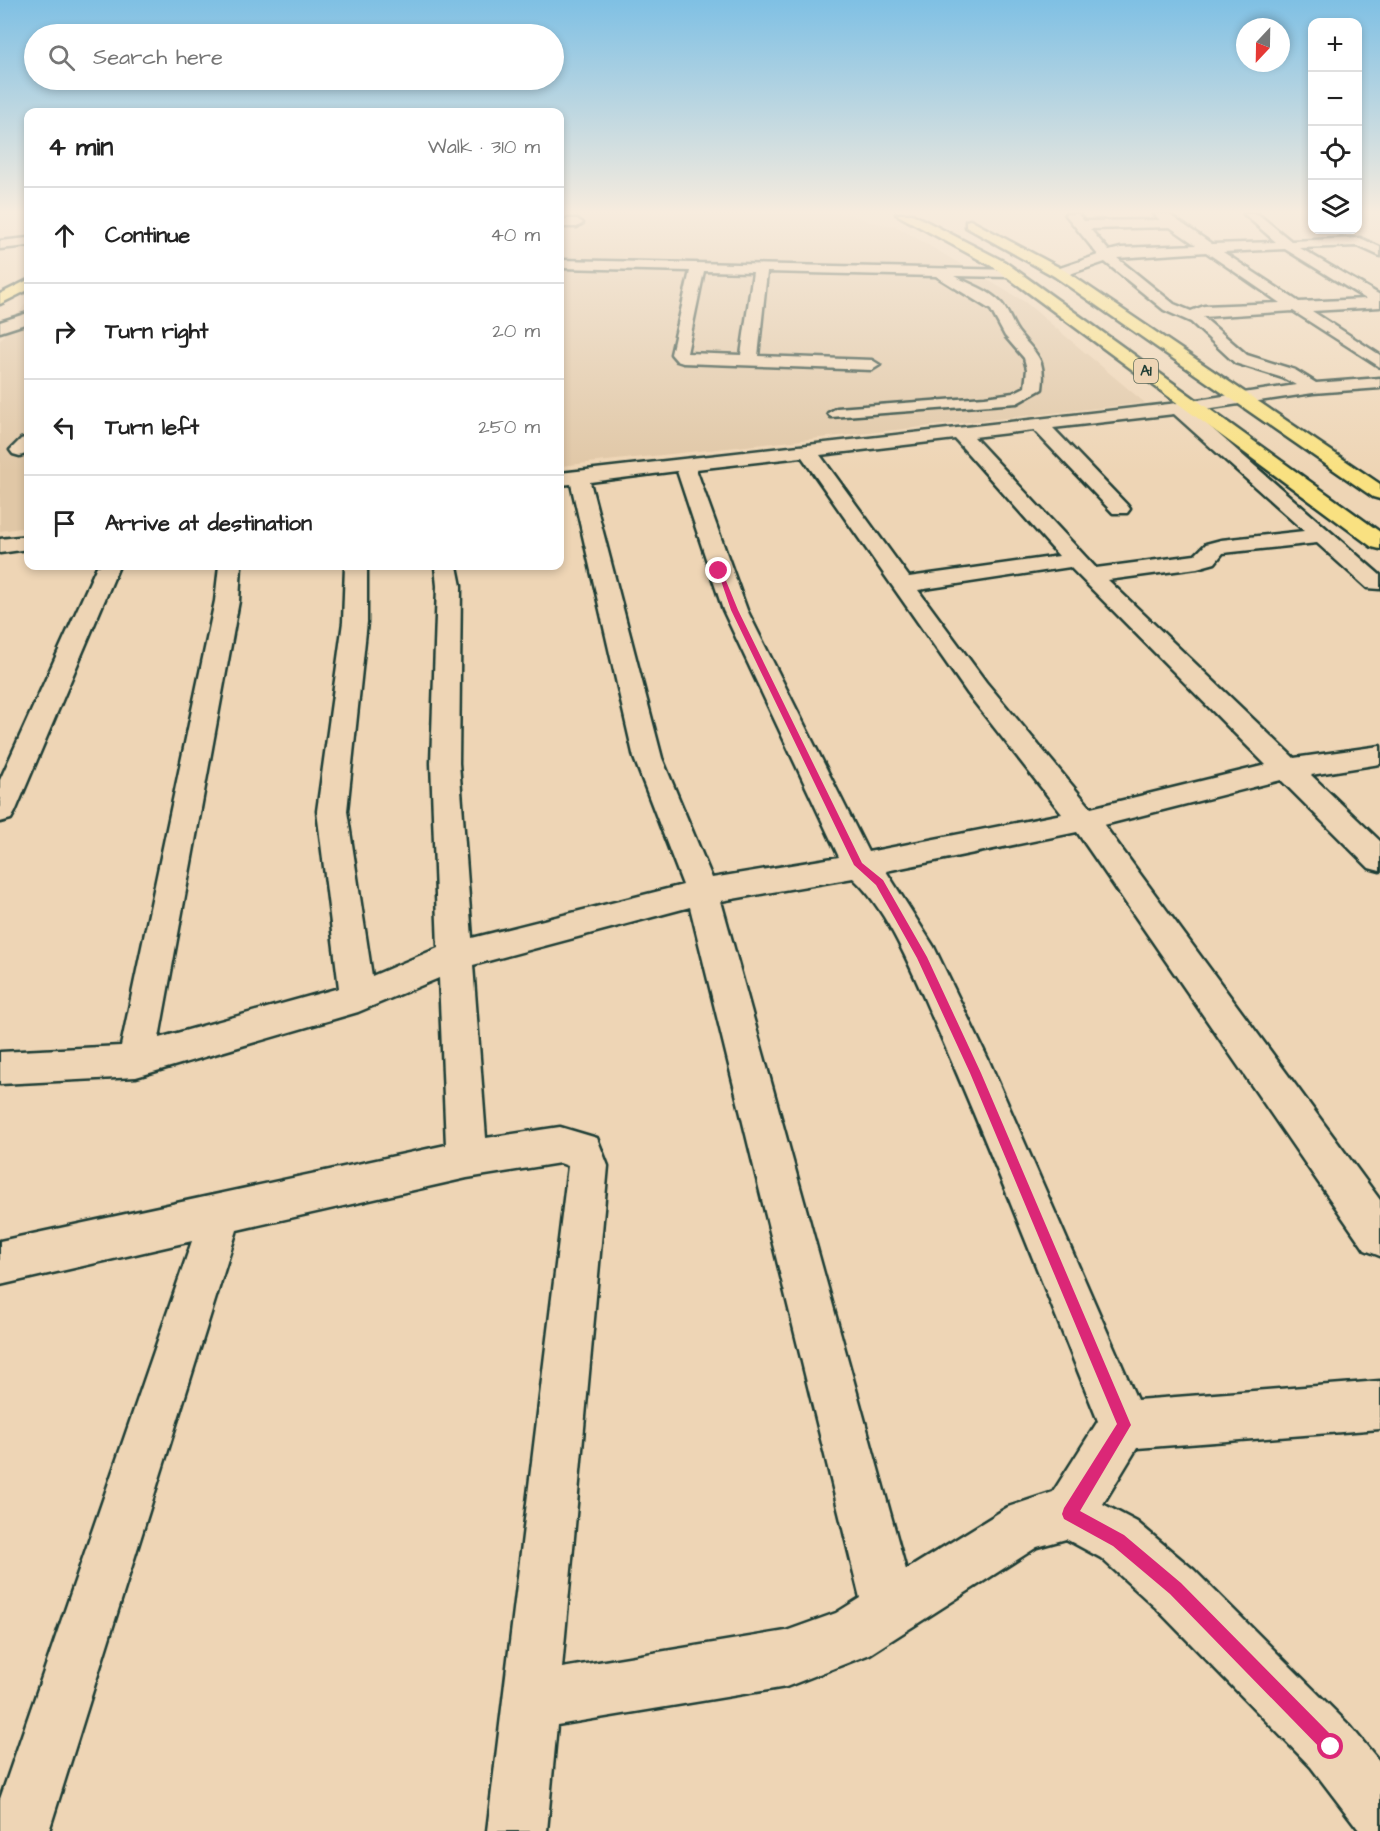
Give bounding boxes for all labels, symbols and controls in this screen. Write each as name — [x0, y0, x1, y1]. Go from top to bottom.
north arrow — [1236, 18, 1290, 72]
map controls — [1308, 18, 1362, 234]
button: + — [1308, 18, 1362, 72]
search box — [24, 24, 564, 90]
icon: search — [45, 41, 78, 74]
text: Search here — [93, 42, 223, 73]
button: − — [1308, 72, 1362, 126]
button: locate — [1308, 126, 1362, 180]
text: 4 min — [48, 129, 113, 165]
text: Walk · 310 m — [428, 133, 540, 161]
button: layers — [1308, 180, 1362, 234]
icon: ahead — [48, 219, 81, 252]
text: Continue — [105, 220, 190, 251]
text: 40 m — [490, 221, 540, 249]
icon: right — [48, 315, 81, 348]
text: Turn right — [105, 316, 208, 347]
text: 20 m — [492, 317, 540, 345]
road number: A1 — [1134, 359, 1158, 383]
icon: left — [48, 411, 81, 444]
text: Turn left — [105, 412, 199, 443]
text: 250 m — [478, 413, 540, 441]
icon: arrive — [48, 507, 81, 540]
text: Arrive at destination — [105, 508, 312, 539]
route end — [705, 557, 731, 583]
route start — [1317, 1733, 1343, 1759]

